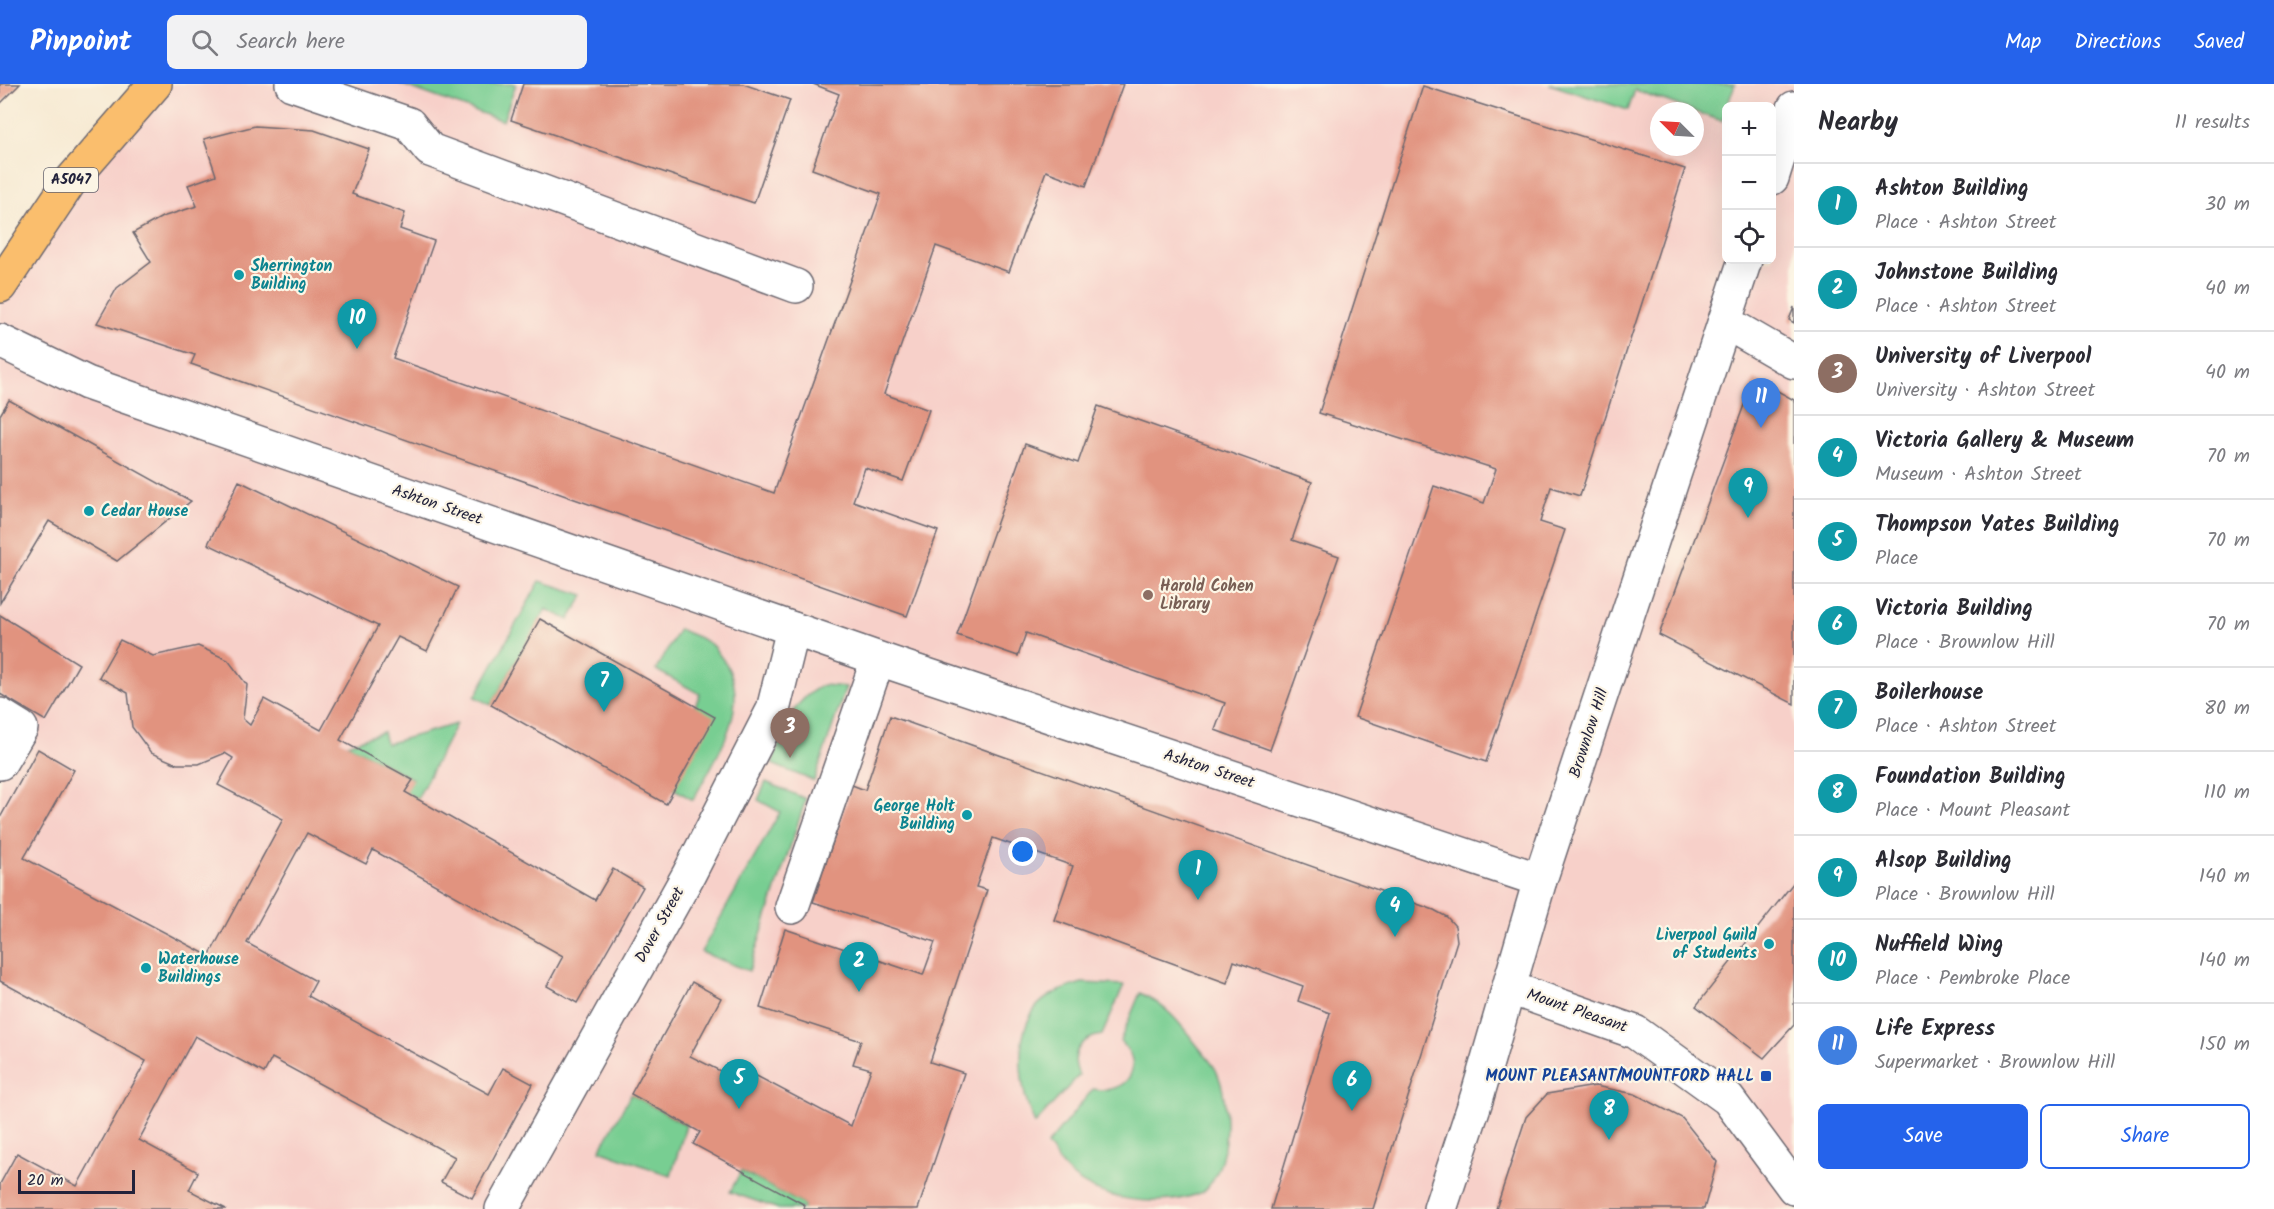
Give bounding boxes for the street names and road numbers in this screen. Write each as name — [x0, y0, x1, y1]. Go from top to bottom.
road number: A5047 — [44, 168, 98, 192]
street label: Ashton Street — [388, 478, 486, 532]
street label: Brownlow Hill — [1563, 685, 1615, 781]
street label: Ashton Street — [1160, 743, 1258, 796]
street label: Dover Street — [629, 882, 692, 968]
street label: Mount Pleasant — [1523, 982, 1631, 1040]

